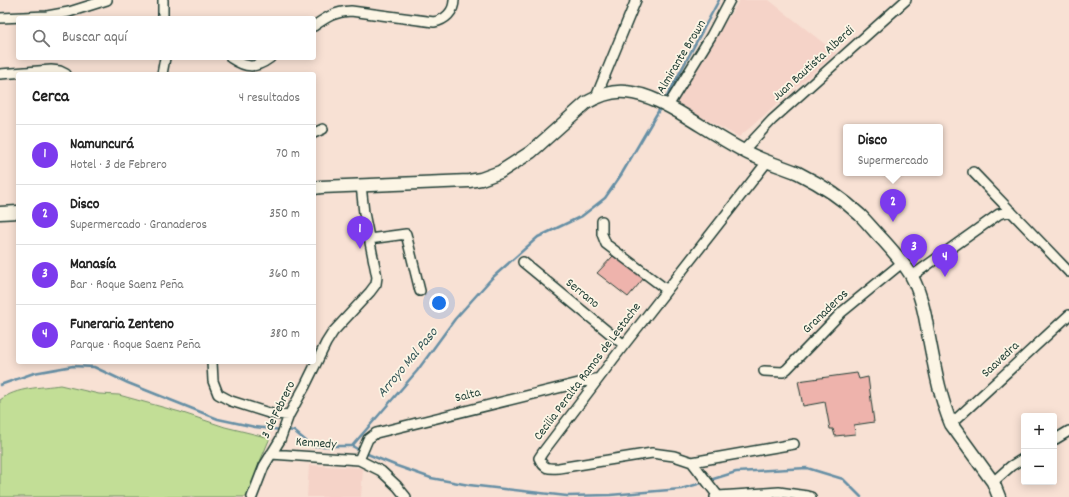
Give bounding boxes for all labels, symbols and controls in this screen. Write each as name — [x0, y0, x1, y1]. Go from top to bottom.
search box — [16, 16, 316, 60]
street label: Almirante Brown — [652, 17, 712, 97]
street label: Juan Bautista Alberdi — [769, 22, 860, 106]
icon: search — [30, 27, 52, 49]
text: Buscar aquí — [62, 27, 127, 49]
text: Cerca — [32, 86, 69, 110]
text: 4 resultados — [239, 89, 300, 108]
popup — [843, 124, 943, 176]
text: Disco — [858, 130, 887, 152]
text: Namuncurá — [70, 134, 134, 156]
text: 1 — [44, 145, 46, 164]
text: 70 m — [276, 145, 300, 164]
text: Supermercado — [858, 152, 928, 171]
text: Hotel · 3 de Febrero — [70, 156, 167, 175]
pin: 2 — [880, 189, 906, 222]
text: Disco — [70, 194, 100, 216]
text: 2 — [42, 205, 48, 224]
text: 350 m — [269, 205, 300, 224]
text: Supermercado · Granaderos — [70, 216, 207, 235]
pin: 1 — [347, 216, 373, 249]
pin: 3 — [901, 234, 927, 267]
pin: 4 — [932, 244, 958, 277]
text: Manasía — [70, 254, 116, 276]
text: 3 — [42, 265, 48, 284]
text: 360 m — [269, 265, 300, 284]
street label: Serrano — [561, 274, 603, 314]
text: Bar · Roque Saenz Peña — [70, 276, 183, 295]
street label: Granaderos — [799, 285, 853, 339]
your location — [429, 293, 449, 313]
street label: Cecilia Peralta Ramos de Lestache — [530, 299, 646, 445]
text: Funeraria Zenteno — [70, 314, 174, 336]
water label: Arroyo Mal Paso — [373, 323, 444, 402]
text: 4 — [42, 325, 48, 344]
text: 380 m — [270, 325, 300, 344]
text: Parque · Roque Saenz Peña — [70, 336, 200, 355]
street label: Saavedra — [978, 337, 1025, 383]
street label: 3 de Febrero — [257, 378, 301, 442]
street label: Salta — [453, 383, 484, 408]
map controls — [1021, 413, 1057, 485]
button: + — [1021, 413, 1057, 449]
street label: Kennedy — [295, 433, 338, 455]
button: − — [1021, 449, 1057, 485]

